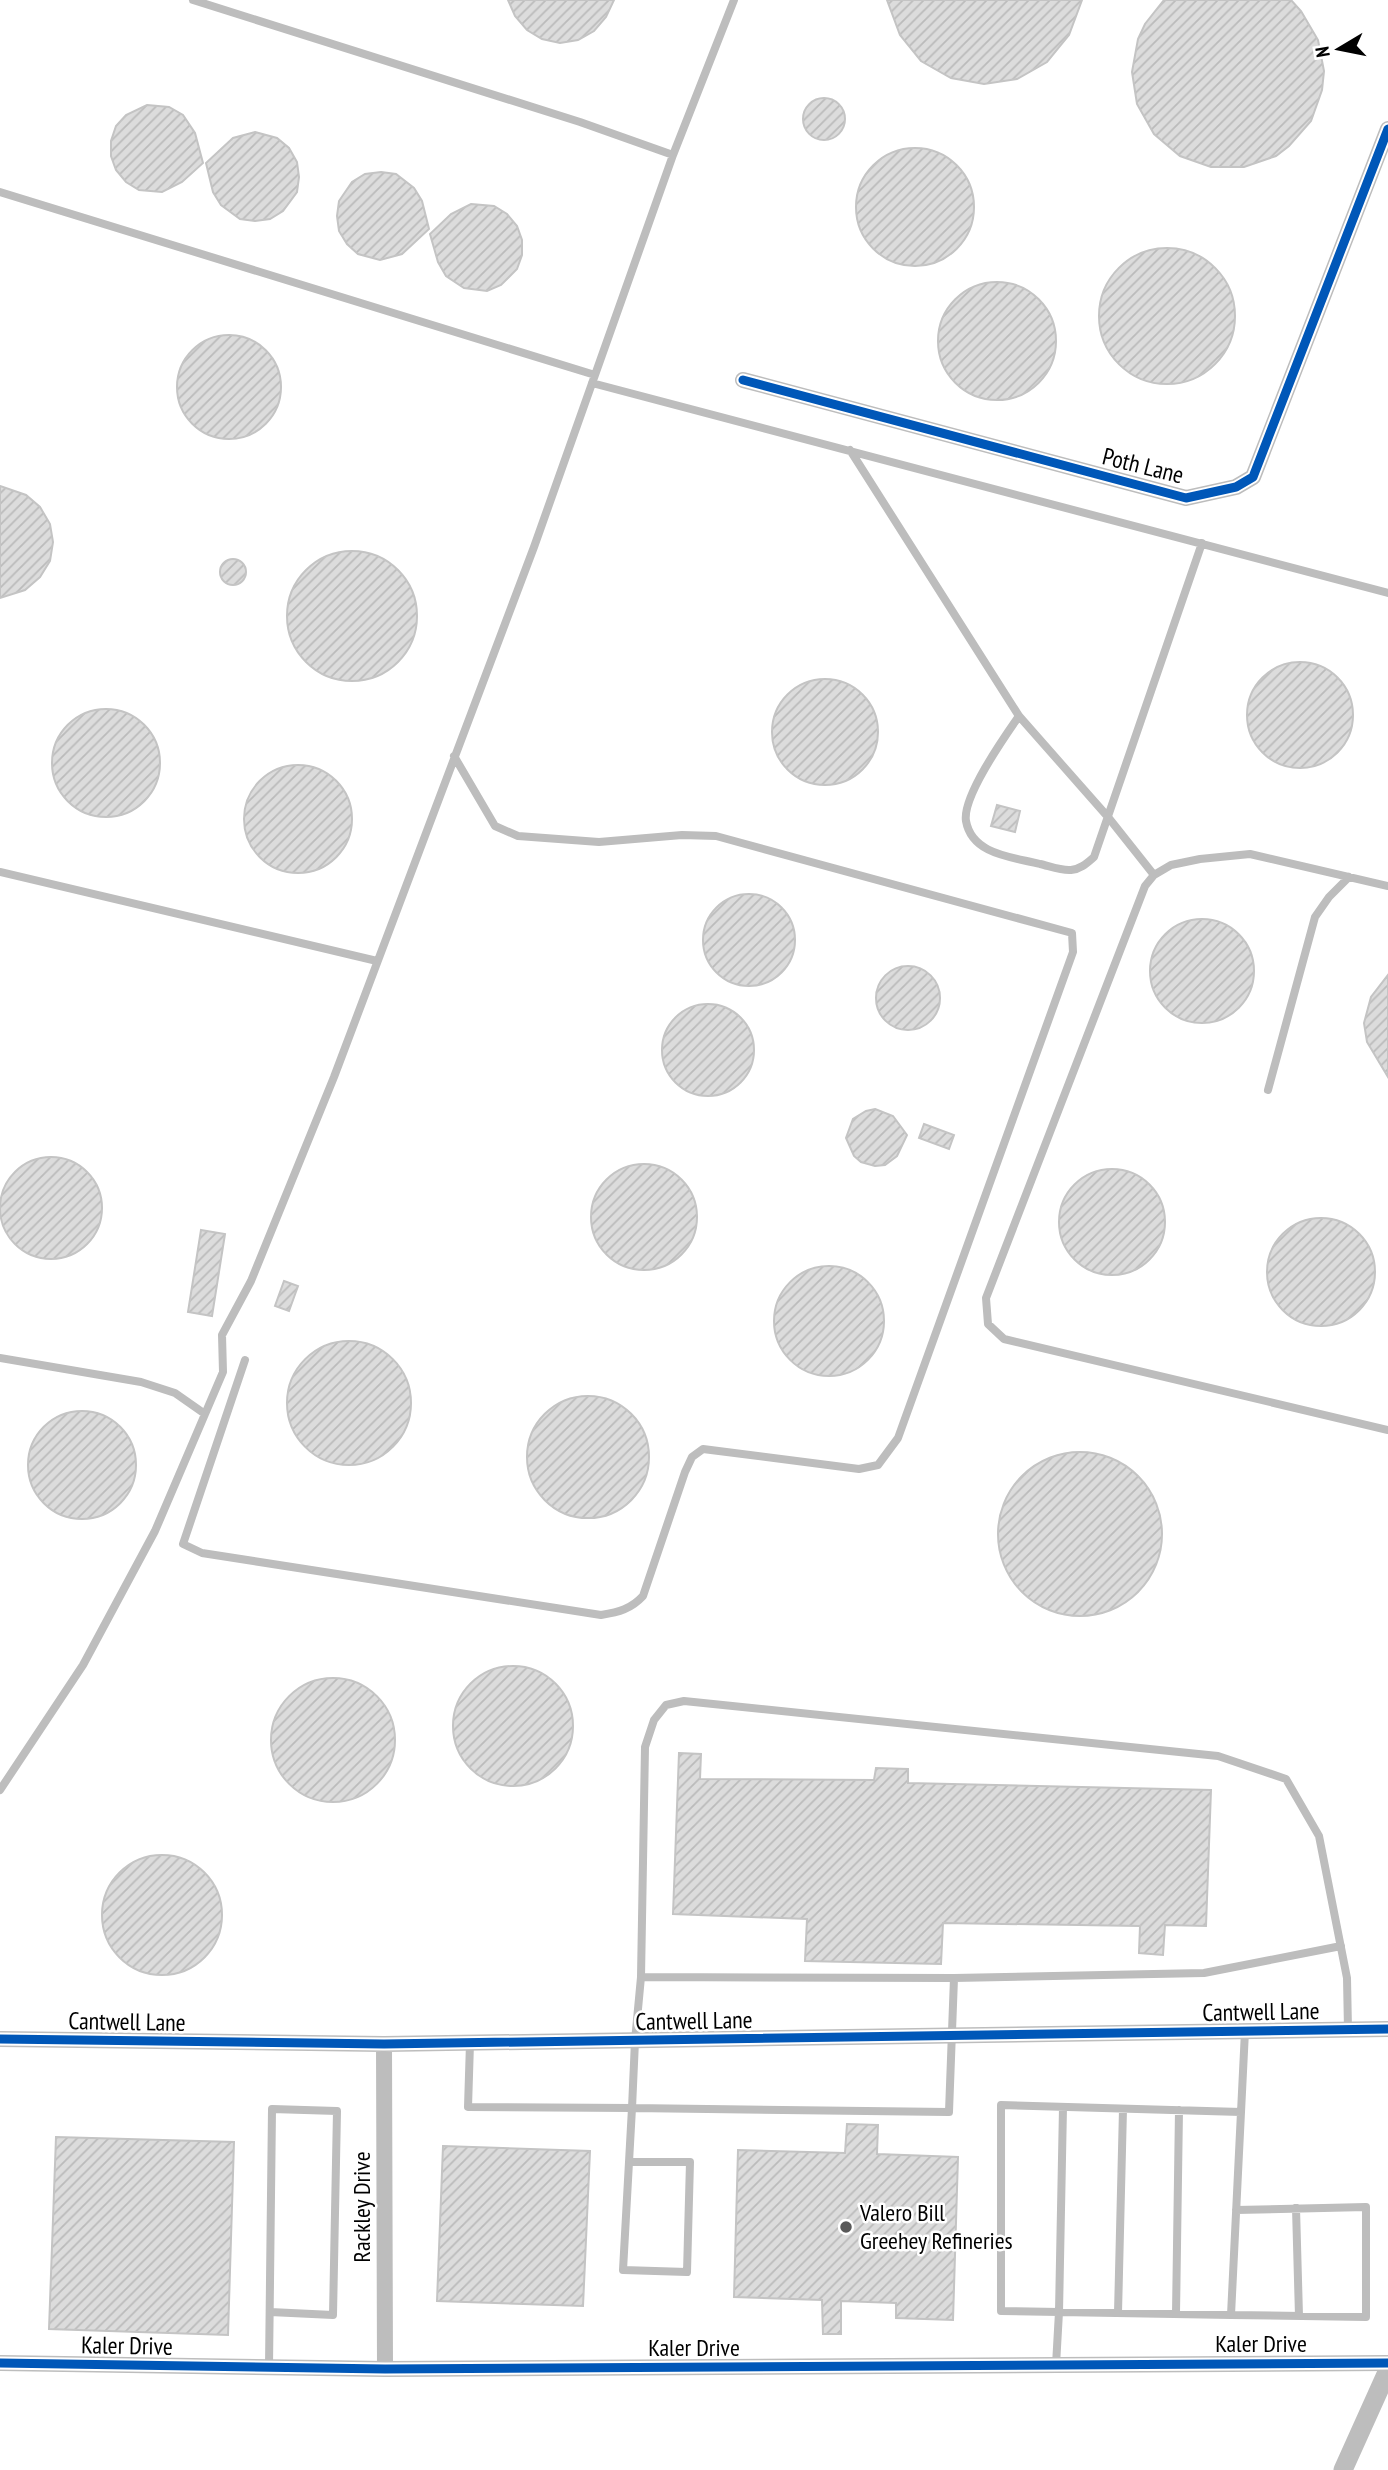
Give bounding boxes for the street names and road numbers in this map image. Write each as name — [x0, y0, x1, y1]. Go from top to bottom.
street label: Poth Lane — [1099, 441, 1187, 491]
street label: Cantwell Lane — [1202, 1995, 1320, 2028]
street label: Cantwell Lane — [635, 2004, 753, 2037]
street label: Cantwell Lane — [68, 2005, 186, 2038]
street label: Rackley Drive — [346, 2151, 377, 2263]
street label: Kaler Drive — [1215, 2328, 1307, 2359]
street label: Kaler Drive — [81, 2329, 173, 2362]
street label: Kaler Drive — [648, 2332, 740, 2363]

